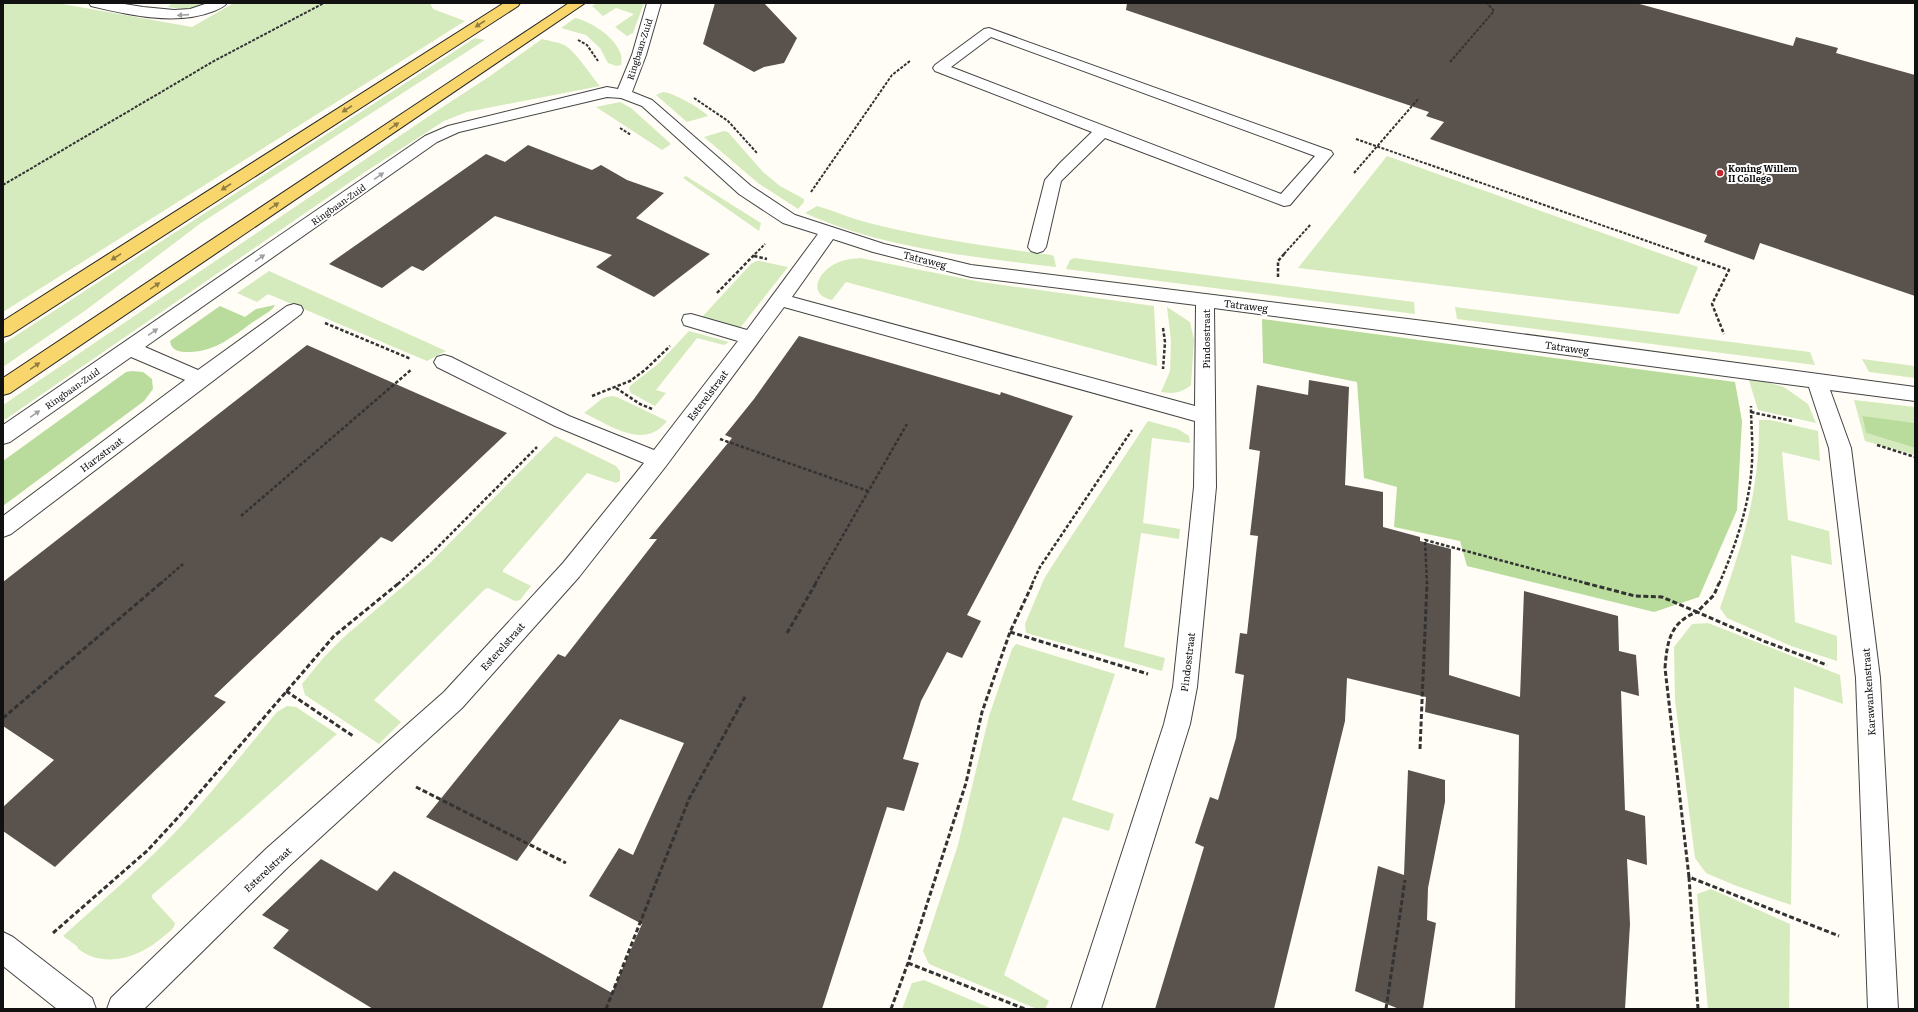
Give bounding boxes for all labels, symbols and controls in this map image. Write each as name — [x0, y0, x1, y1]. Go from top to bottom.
one-way arrow — [177, 11, 189, 18]
street label: Ringbaan-Zuid — [622, 16, 656, 82]
one-way arrow — [475, 20, 485, 28]
one-way arrow — [341, 106, 353, 113]
one-way arrow — [389, 122, 399, 130]
place label: Koning Willem II College — [1728, 161, 1797, 185]
marker: Koning Willem II College — [1715, 168, 1725, 178]
one-way arrow — [373, 172, 384, 180]
street label: Ringbaan-Zuid — [308, 180, 369, 228]
one-way arrow — [221, 183, 231, 191]
one-way arrow — [269, 202, 280, 210]
street label: Tatraweg — [902, 246, 949, 272]
one-way arrow — [111, 254, 122, 261]
one-way arrow — [255, 254, 266, 262]
one-way arrow — [150, 282, 160, 290]
street label: Tatraweg — [1223, 295, 1269, 315]
street label: Pindosstraat — [1198, 309, 1213, 369]
one-way arrow — [148, 328, 159, 336]
street label: Tatraweg — [1544, 336, 1591, 358]
one-way arrow — [30, 363, 41, 370]
street label: Ringbaan-Zuid — [42, 364, 103, 412]
street label: Esterelstraat — [683, 366, 731, 424]
one-way arrow — [30, 410, 40, 418]
street label: Harzstraat — [76, 433, 126, 475]
street label: Esterelstraat — [476, 619, 528, 673]
street label: Pindosstraat — [1176, 631, 1198, 693]
street label: Karawankenstraat — [1857, 648, 1879, 736]
street label: Esterelstraat — [240, 843, 294, 895]

